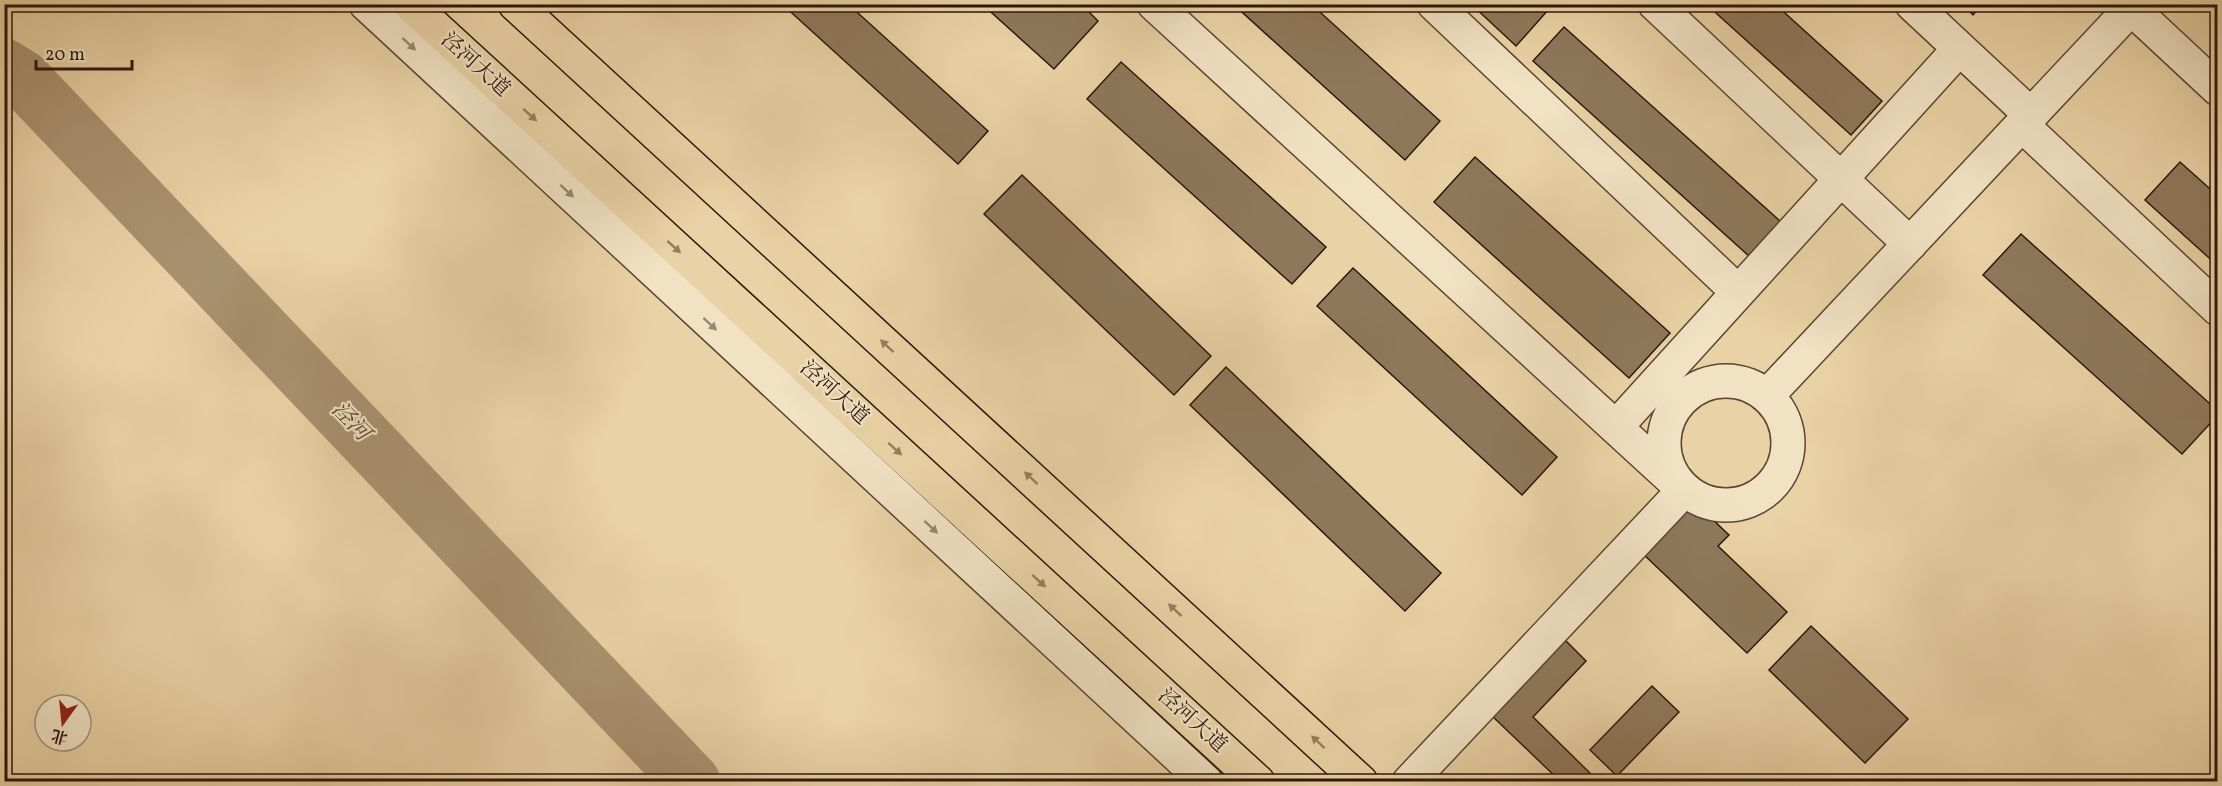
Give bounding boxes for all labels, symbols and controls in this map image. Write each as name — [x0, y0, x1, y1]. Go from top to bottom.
street label: 泾河大道 — [434, 26, 516, 104]
scale bar — [36, 33, 132, 71]
one-way arrow — [402, 37, 416, 51]
text: 20 m — [45, 43, 85, 68]
one-way arrow — [523, 108, 538, 122]
one-way arrow — [559, 184, 574, 197]
one-way arrow — [666, 240, 681, 253]
one-way arrow — [703, 317, 718, 331]
one-way arrow — [880, 339, 895, 353]
street label: 泾河大道 — [793, 354, 875, 432]
water label: 泾河 — [324, 395, 379, 451]
one-way arrow — [888, 442, 903, 456]
one-way arrow — [1024, 472, 1039, 485]
one-way arrow — [923, 520, 938, 534]
one-way arrow — [1031, 574, 1046, 587]
one-way arrow — [1167, 603, 1182, 617]
street label: 泾河大道 — [1151, 682, 1233, 760]
north arrow — [33, 693, 93, 753]
text: 北 — [49, 723, 70, 748]
one-way arrow — [1311, 735, 1326, 749]

